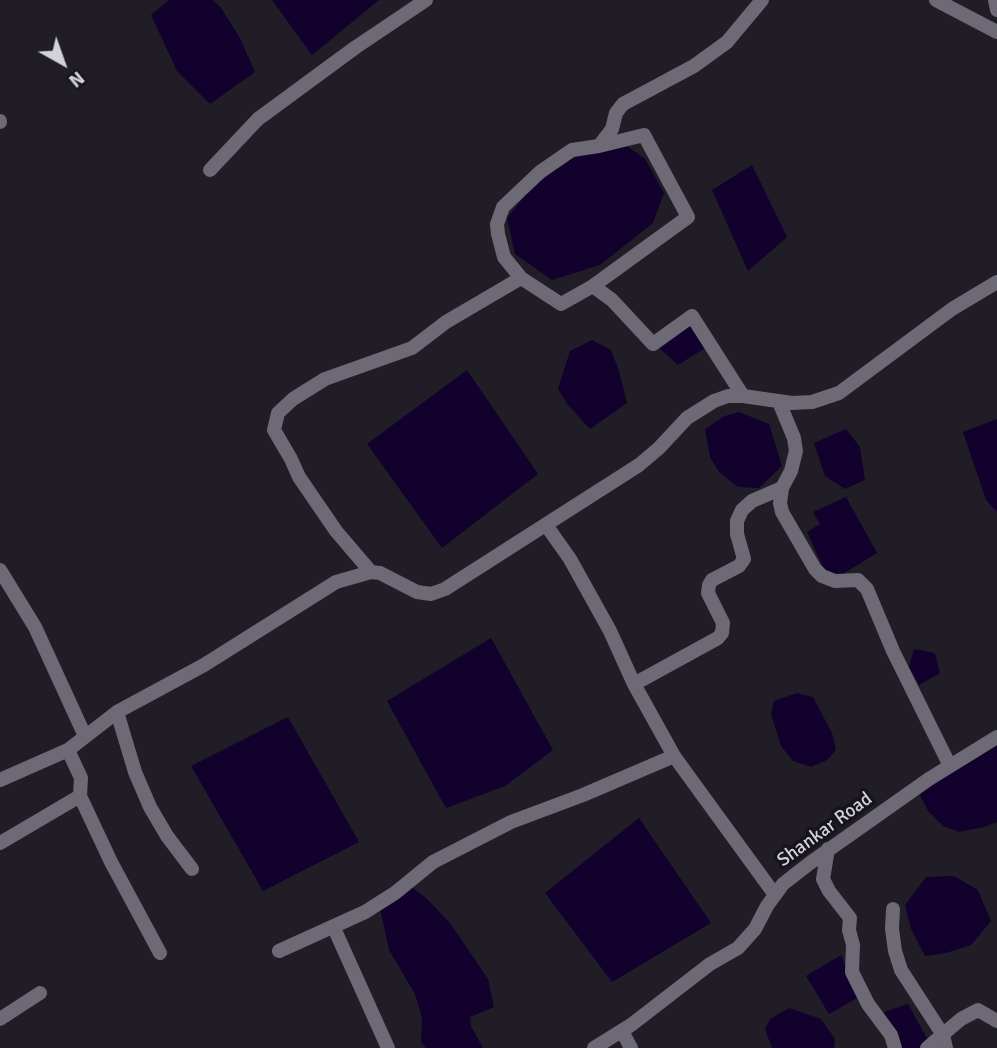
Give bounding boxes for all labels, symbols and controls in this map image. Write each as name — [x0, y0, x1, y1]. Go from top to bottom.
north arrow — [28, 28, 98, 98]
text: N — [64, 66, 89, 93]
street label: Shankar Road — [773, 788, 877, 872]

